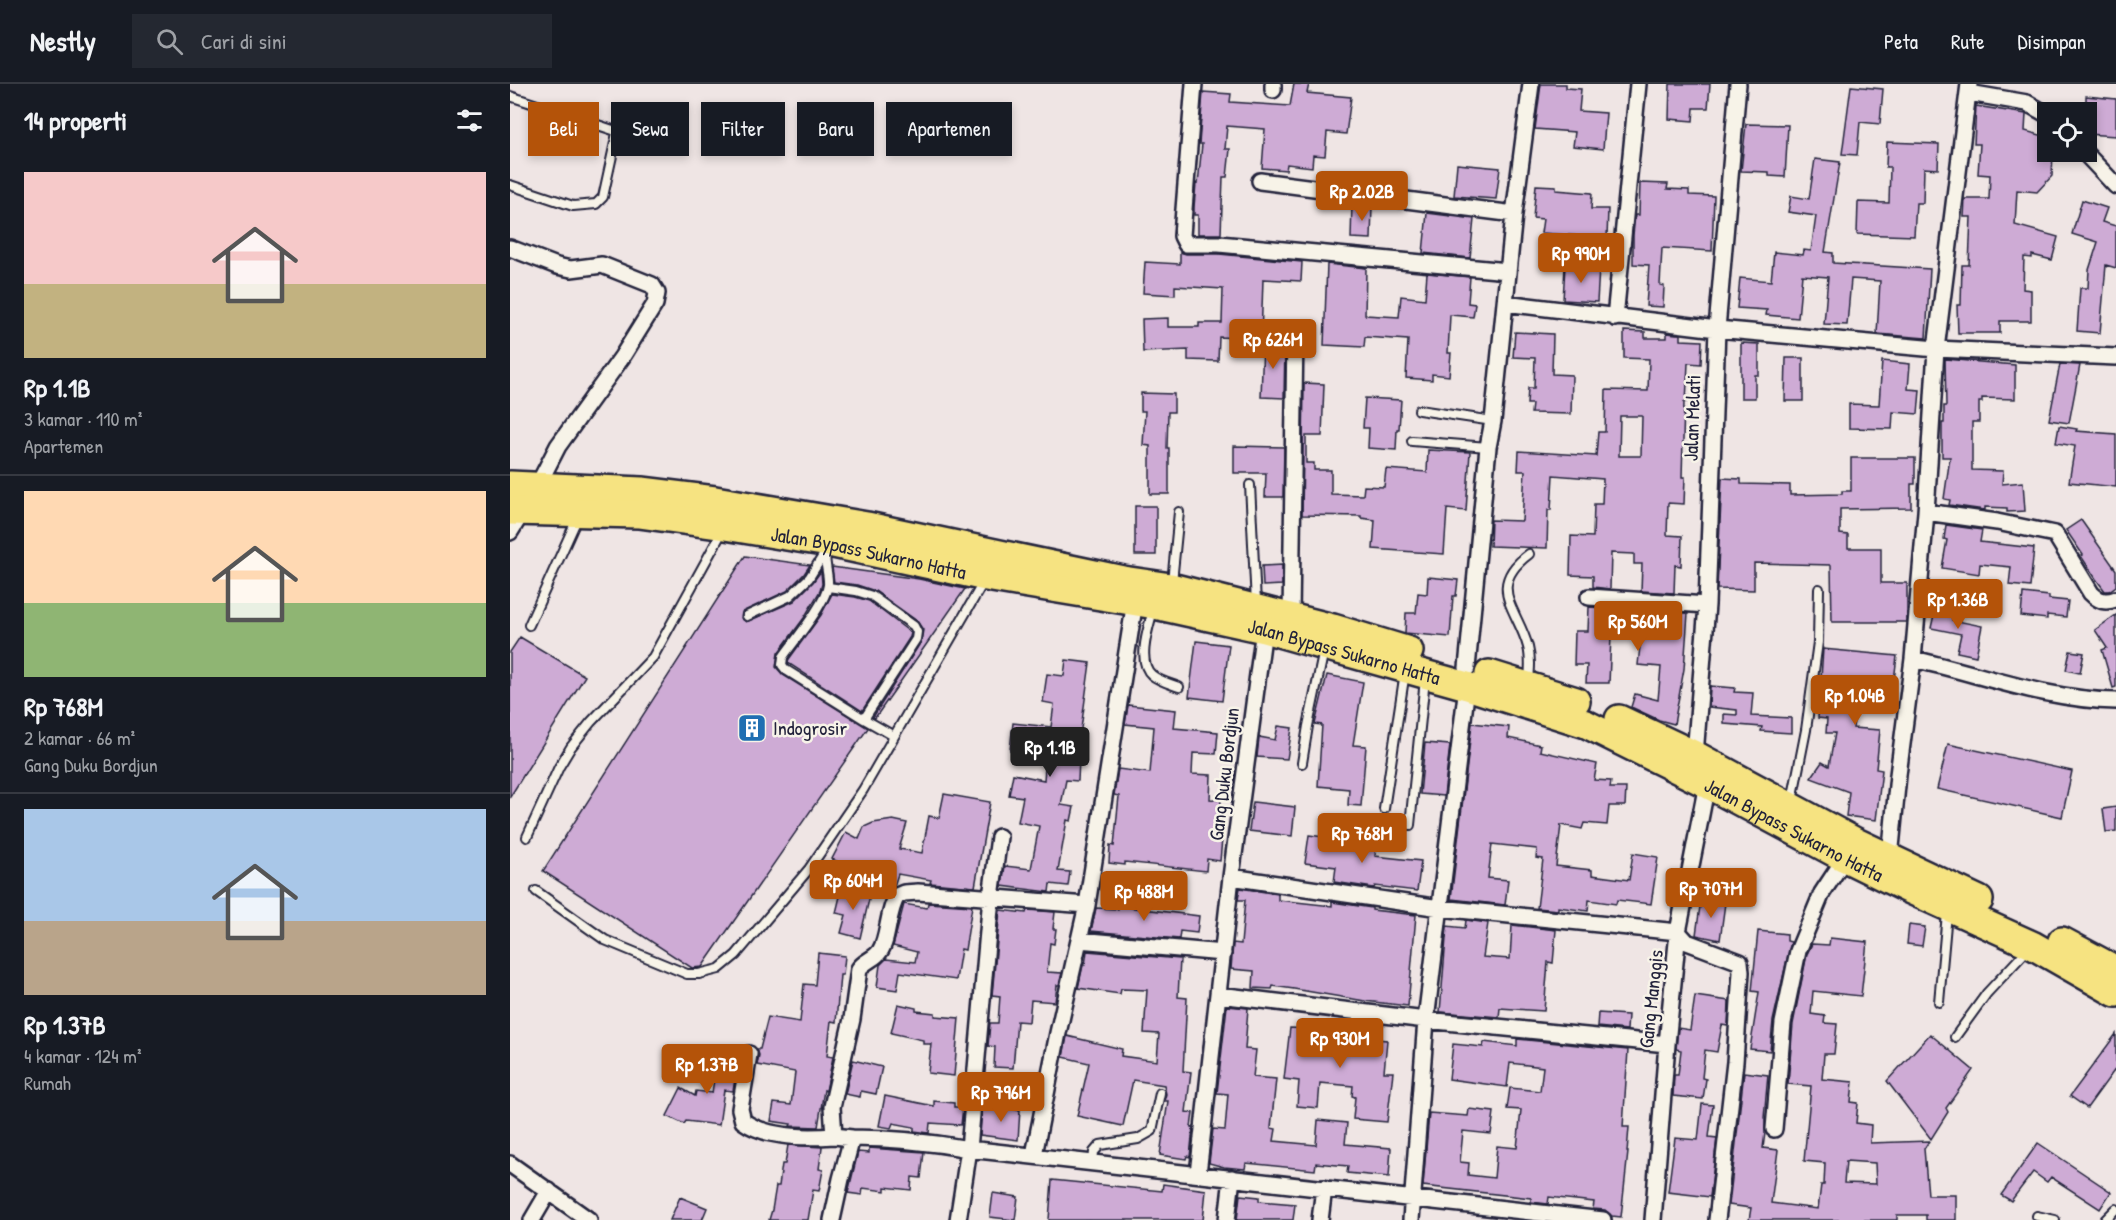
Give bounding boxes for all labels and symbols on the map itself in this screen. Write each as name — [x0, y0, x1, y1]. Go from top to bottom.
pin: Rp 2.02B — [1300, 171, 1424, 222]
pin: Rp 990M — [1526, 233, 1636, 284]
pin: Rp 626M — [1218, 319, 1328, 370]
street label: Jalan Melati — [1677, 374, 1707, 462]
street label: Jalan Bypass Sukarno Hatta — [769, 520, 969, 585]
pin: Rp 1.36B — [1896, 579, 2020, 630]
pin: Rp 560M — [1583, 601, 1693, 652]
street label: Jalan Bypass Sukarno Hatta — [1245, 612, 1444, 691]
pin: Rp 1.04B — [1793, 675, 1917, 726]
street label: Gang Duku Bordjun — [1202, 706, 1245, 842]
building icon: Indogrosir — [736, 712, 768, 744]
place label: Indogrosir — [773, 714, 847, 741]
pin: Rp 1.1B — [995, 727, 1105, 778]
street label: Jalan Bypass Sukarno Hatta — [1700, 771, 1888, 888]
pin: Rp 768M — [1307, 813, 1417, 864]
pin: Rp 604M — [798, 860, 908, 911]
pin: Rp 707M — [1656, 868, 1766, 919]
pin: Rp 488M — [1089, 871, 1199, 922]
street label: Gang Manggis — [1632, 948, 1669, 1049]
pin: Rp 930M — [1285, 1018, 1395, 1069]
pin: Rp 1.37B — [645, 1044, 769, 1095]
pin: Rp 796M — [946, 1072, 1056, 1123]

